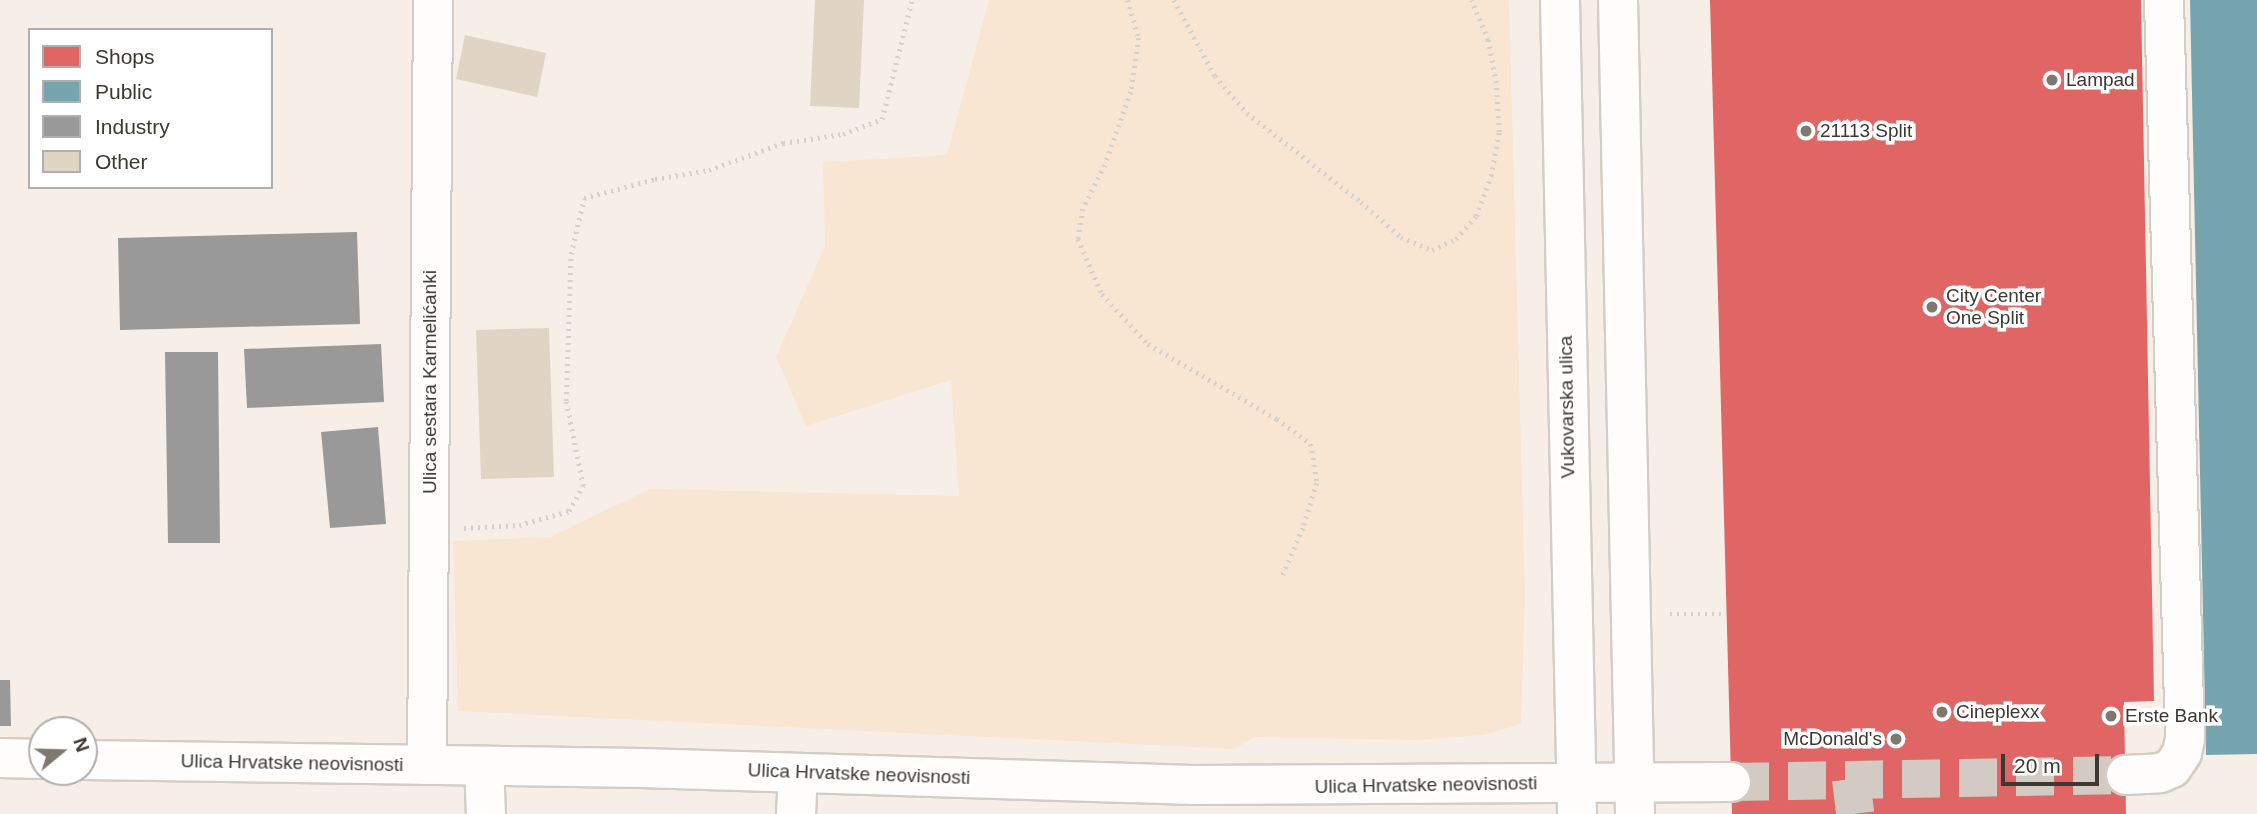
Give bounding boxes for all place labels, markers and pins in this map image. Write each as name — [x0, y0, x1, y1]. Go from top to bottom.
place label: Lampad — [2066, 69, 2135, 91]
marker: Lampad — [2044, 72, 2060, 88]
place label: 21113 Split — [1820, 120, 1912, 142]
marker: 21113 Split — [1798, 123, 1814, 139]
place label: City Center One Split — [1946, 285, 2041, 329]
marker: City Center One Split — [1924, 299, 1940, 315]
place label: Cineplexx — [1956, 701, 2039, 723]
marker: Cineplexx — [1934, 704, 1950, 720]
place label: Erste Bank — [2125, 705, 2218, 727]
marker: Erste Bank — [2103, 708, 2119, 724]
place label: McDonald's — [1783, 728, 1882, 750]
marker: McDonald's — [1888, 731, 1904, 747]

